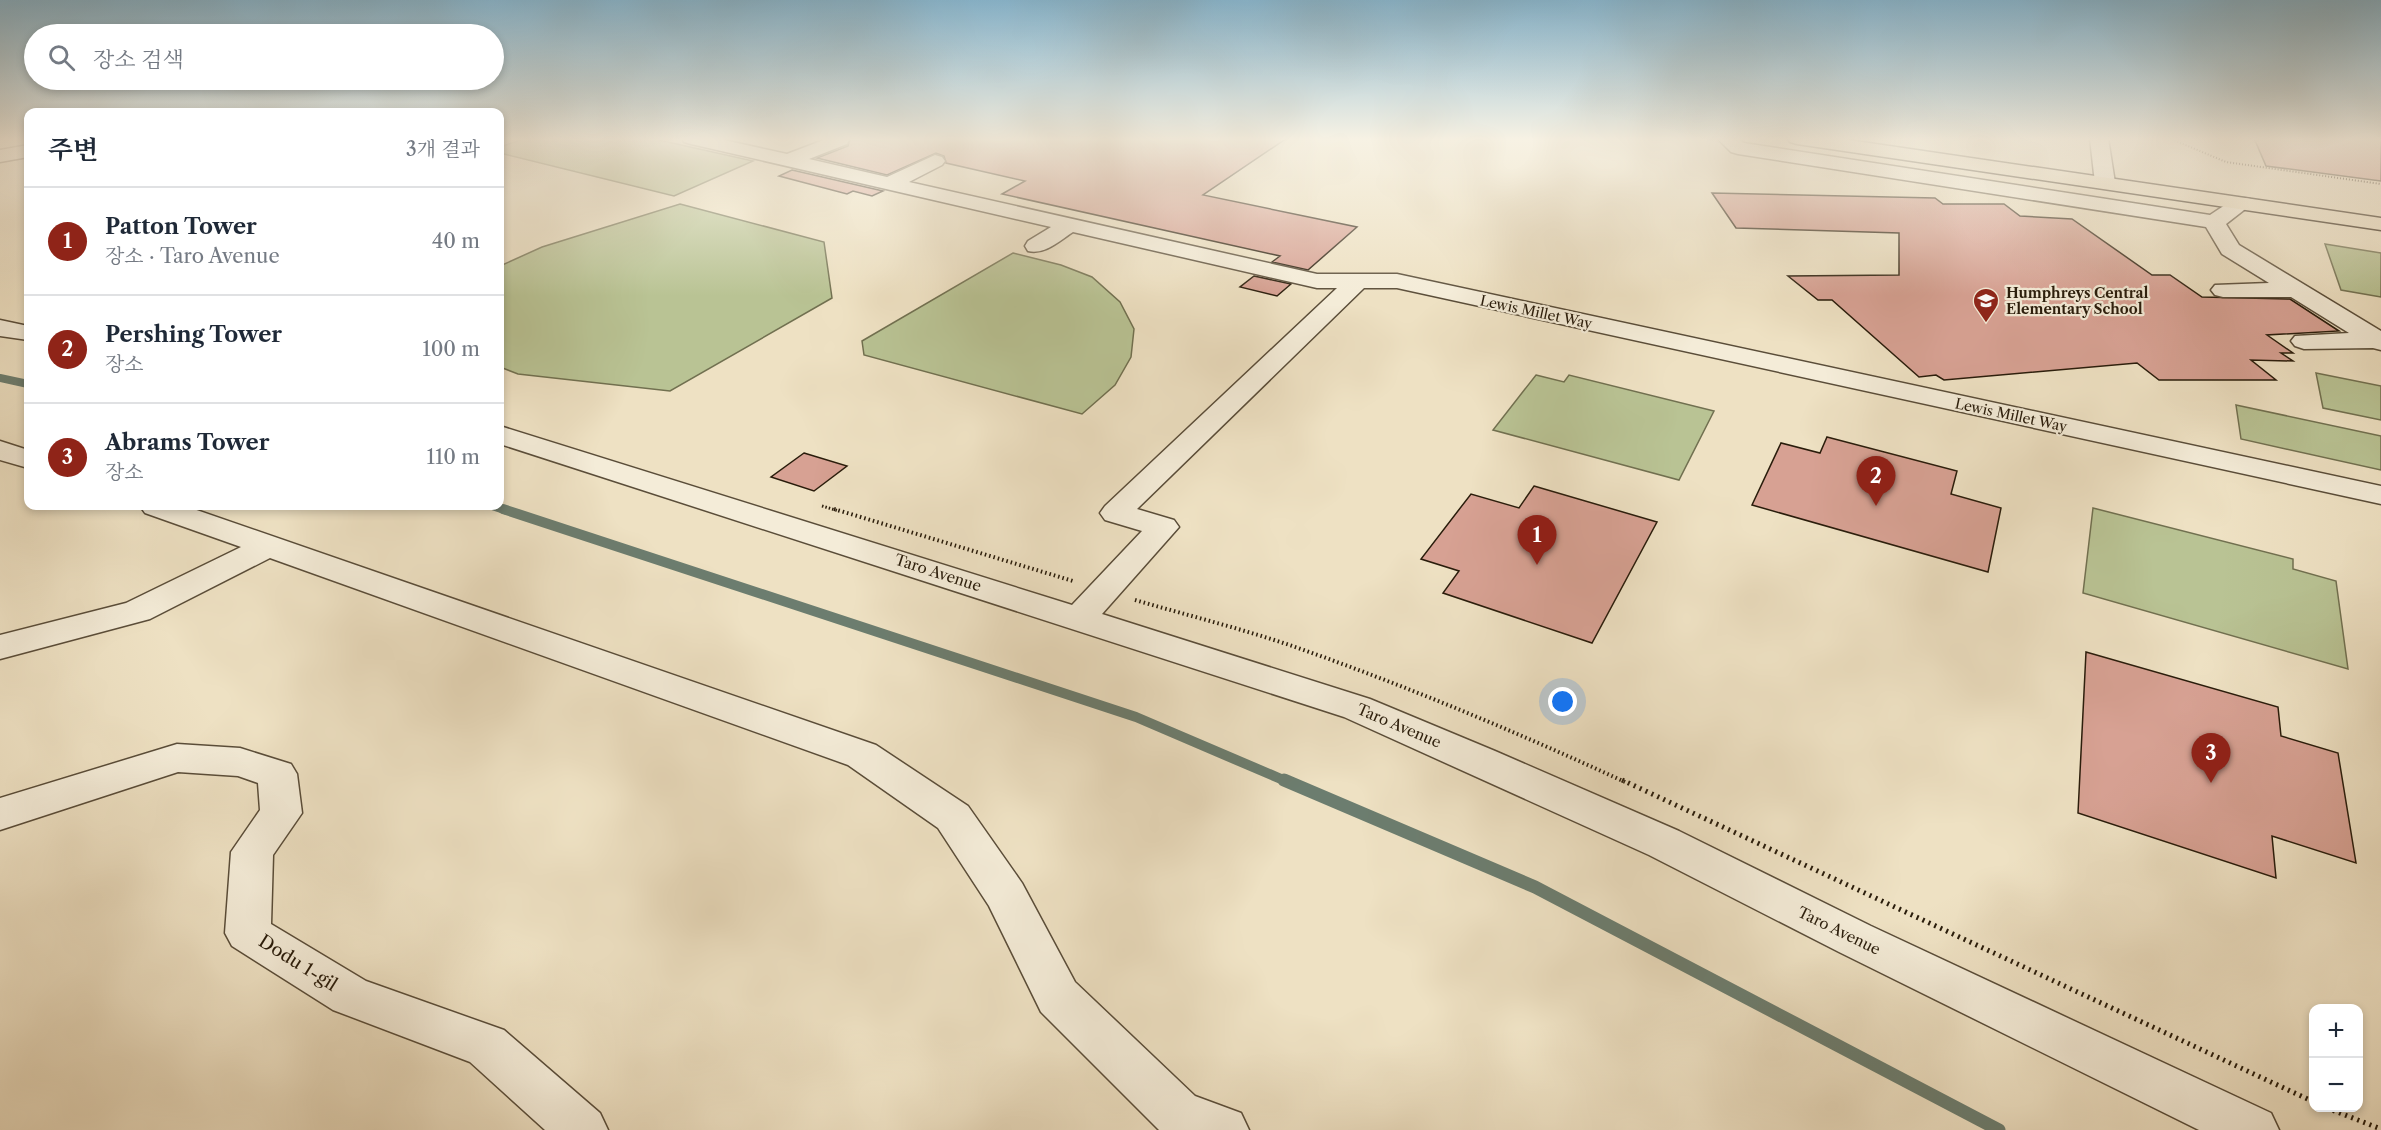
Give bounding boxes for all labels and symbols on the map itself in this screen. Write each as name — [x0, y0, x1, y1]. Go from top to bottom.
place label: Humphreys Central Elementary School — [2006, 284, 2149, 318]
school or university icon: Humphreys Central Elementary School — [1971, 286, 2001, 324]
street label: Lewis Millet Way — [1478, 291, 1594, 333]
street label: Lewis Millet Way — [1953, 394, 2069, 436]
pin: 2 — [1856, 456, 1896, 506]
pin: 1 — [1518, 516, 1556, 565]
street label: Taro Avenue — [893, 550, 984, 595]
your location — [1548, 687, 1577, 716]
street label: Taro Avenue — [1354, 699, 1444, 752]
pin: 3 — [2192, 734, 2230, 783]
street label: Taro Avenue — [1795, 902, 1884, 959]
street label: Dodu 1-gil — [255, 930, 341, 996]

